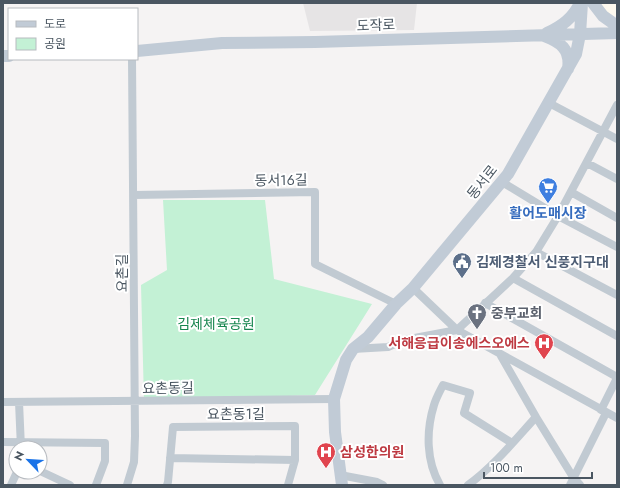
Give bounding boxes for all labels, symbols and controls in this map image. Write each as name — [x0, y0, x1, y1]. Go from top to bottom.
legend — [8, 8, 138, 60]
street label: 도작로 — [356, 14, 396, 36]
text: 도로 — [44, 15, 66, 33]
text: 공원 — [44, 35, 66, 53]
street label: 동서로 — [462, 161, 502, 203]
street label: 동서16길 — [254, 170, 308, 190]
supermarket icon: 활어도매시장 — [537, 176, 559, 204]
place label: 활어도매시장 — [509, 203, 587, 223]
public building icon: 김제경찰서 신풍지구대 — [451, 251, 473, 279]
place label: 김제경찰서 신풍지구대 — [476, 252, 609, 272]
street label: 요촌길 — [112, 254, 132, 292]
church icon: 중부교회 — [466, 302, 488, 330]
place label: 중부교회 — [491, 303, 543, 323]
park label: 김제체육공원 — [177, 314, 255, 334]
hospital icon: 서해응급이송에스오에스 — [533, 332, 555, 360]
place label: 서해응급이송에스오에스 — [388, 333, 530, 353]
street label: 요촌동길 — [142, 378, 194, 398]
street label: 요촌동1길 — [207, 404, 265, 424]
north arrow — [8, 440, 48, 480]
hospital icon: 삼성한의원 — [315, 441, 337, 469]
place label: 삼성한의원 — [340, 442, 404, 462]
text: N — [10, 448, 28, 463]
scale bar — [484, 454, 592, 480]
text: 100 m — [490, 459, 523, 477]

